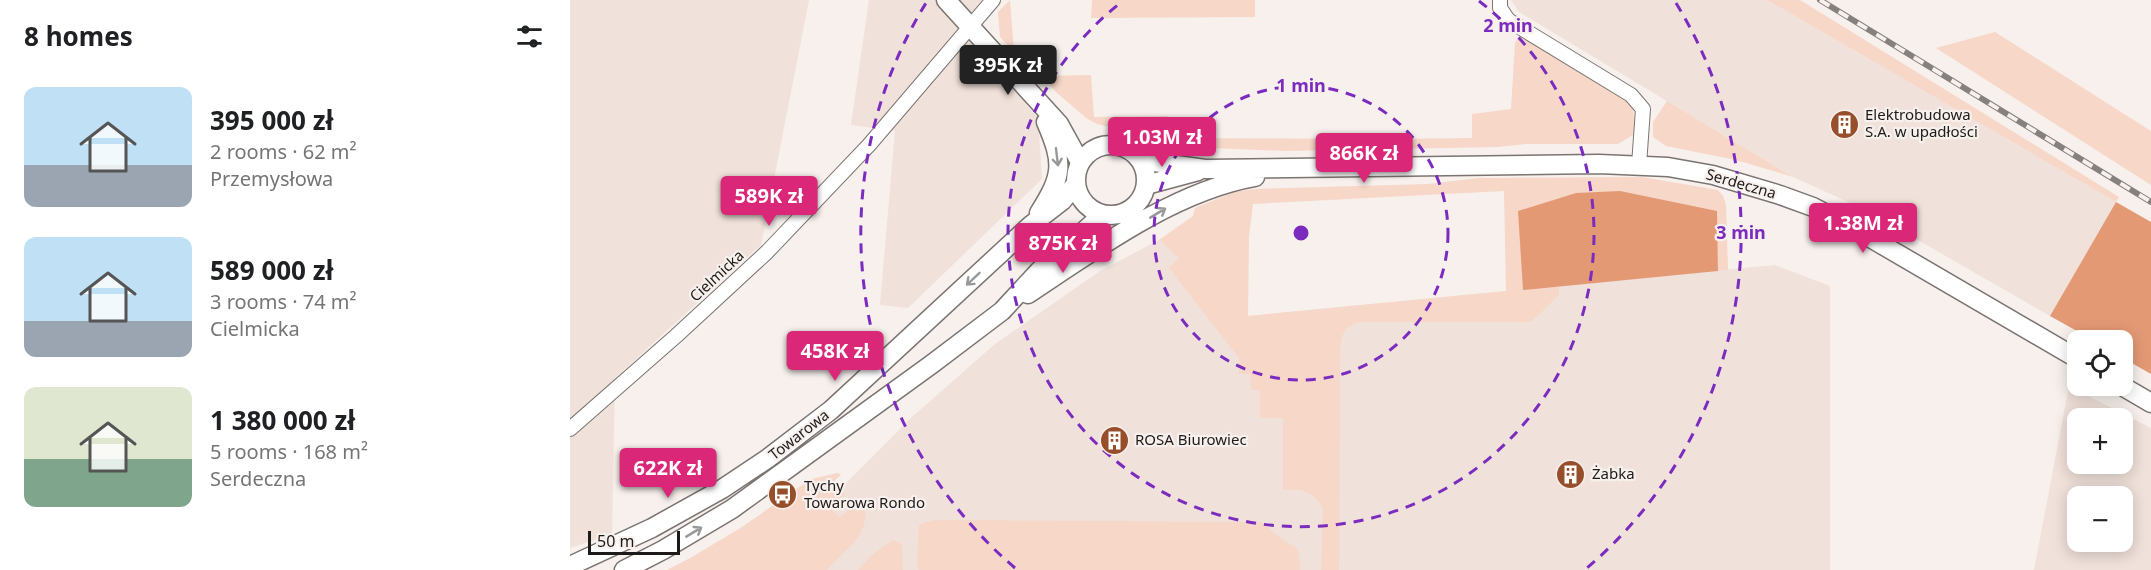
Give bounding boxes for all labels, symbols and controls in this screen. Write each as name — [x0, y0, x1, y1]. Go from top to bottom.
text: 2 min — [1483, 13, 1533, 37]
text: 8 homes — [24, 18, 133, 54]
icon: filters — [513, 20, 546, 53]
pin: 395K zł — [953, 45, 1063, 96]
text: 395K zł — [974, 51, 1042, 78]
text: 1 min — [1276, 73, 1326, 97]
text: 395 000 zł — [210, 102, 334, 138]
place label: Elektrobudowa S.A. w upadłości — [1865, 104, 1978, 141]
building icon: Elektrobudowa S.A. w upadłości — [1828, 108, 1860, 140]
icon: home — [72, 111, 144, 183]
pin: 1.03M zł — [1100, 117, 1224, 168]
text: 1.03M zł — [1122, 123, 1202, 150]
pin: 866K zł — [1309, 133, 1419, 184]
text: 2 rooms · 62 m² — [210, 138, 357, 165]
text: 866K zł — [1330, 139, 1398, 166]
one-way arrow — [1052, 147, 1063, 167]
street label: Serdeczna — [1704, 163, 1779, 203]
text: Przemysłowa — [210, 165, 333, 192]
pin: 589K zł — [714, 176, 824, 227]
text: 589K zł — [735, 182, 803, 209]
pin: 1.38M zł — [1801, 203, 1925, 254]
one-way arrow — [1149, 207, 1166, 219]
text: 1.38M zł — [1823, 209, 1903, 236]
text: 3 min — [1716, 220, 1766, 244]
pin: 875K zł — [1008, 223, 1118, 274]
centre of rings — [1291, 223, 1311, 243]
text: 875K zł — [1029, 229, 1097, 256]
street label: Cielmicka — [685, 245, 748, 305]
text: 589 000 zł — [210, 252, 334, 288]
icon: home — [72, 261, 144, 333]
one-way arrow — [966, 272, 981, 286]
text: 3 rooms · 74 m² — [210, 288, 357, 315]
text: Cielmicka — [210, 315, 300, 342]
map controls — [2067, 330, 2133, 552]
button: locate — [2067, 330, 2133, 396]
pin: 458K zł — [780, 331, 890, 382]
text: 458K zł — [801, 337, 869, 364]
text: 1 380 000 zł — [210, 402, 355, 438]
street label: Towarowa — [764, 404, 833, 464]
button: + — [2067, 408, 2133, 474]
icon: home — [72, 411, 144, 483]
building icon: ROSA Biurowiec — [1098, 424, 1130, 456]
place label: ROSA Biurowiec — [1135, 429, 1247, 449]
text: 5 rooms · 168 m² — [210, 438, 368, 465]
pin: 622K zł — [613, 448, 723, 499]
text: 622K zł — [634, 454, 702, 481]
building icon: Żabka — [1555, 458, 1587, 490]
place label: Żabka — [1592, 463, 1635, 483]
text: Serdeczna — [210, 465, 306, 492]
place label: Tychy Towarowa Rondo — [804, 475, 925, 512]
bus stop icon: Tychy Towarowa Rondo — [767, 479, 799, 511]
button: − — [2067, 486, 2133, 552]
one-way arrow — [685, 526, 702, 538]
scale bar — [588, 528, 680, 556]
text: 50 m — [597, 530, 634, 552]

